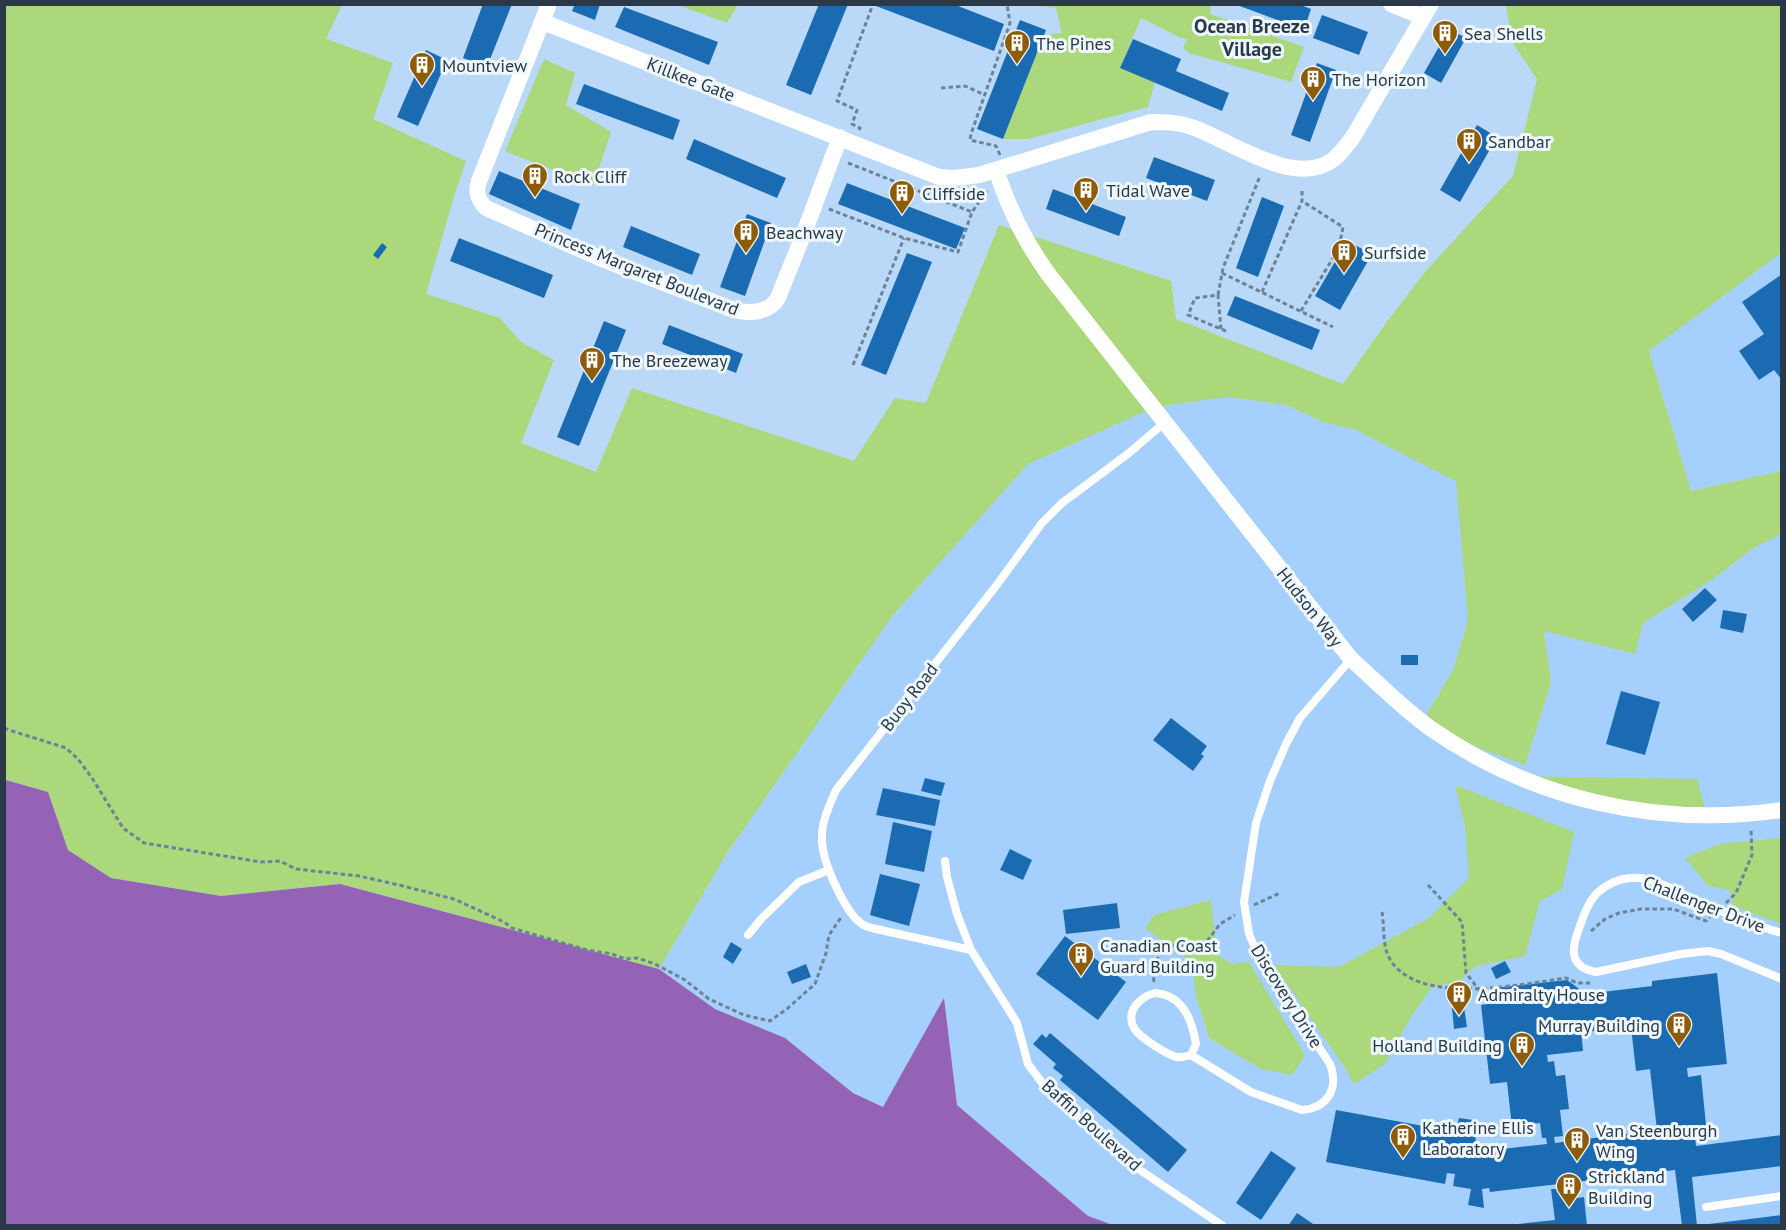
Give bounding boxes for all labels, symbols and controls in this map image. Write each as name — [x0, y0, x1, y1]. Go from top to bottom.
district label: Ocean Breeze Village — [1194, 13, 1310, 62]
building icon: Sea Shells — [1430, 18, 1460, 56]
place label: Sea Shells — [1464, 22, 1543, 45]
building icon: The Pines — [1002, 28, 1032, 66]
place label: The Pines — [1036, 32, 1111, 55]
building icon: Mountview — [407, 50, 437, 88]
street label: Killkee Gate — [644, 52, 738, 106]
place label: Mountview — [442, 54, 528, 77]
building icon: The Horizon — [1298, 64, 1328, 102]
place label: The Horizon — [1332, 68, 1426, 91]
building icon: Sandbar — [1454, 126, 1484, 164]
place label: Sandbar — [1488, 130, 1551, 153]
building icon: Rock Cliff — [520, 161, 550, 199]
place label: Rock Cliff — [554, 165, 628, 188]
building icon: Tidal Wave — [1071, 175, 1101, 213]
building icon: Cliffside — [887, 178, 917, 216]
place label: Tidal Wave — [1106, 179, 1190, 202]
place label: Cliffside — [922, 182, 985, 205]
street label: Princess Margaret Boulevard — [531, 217, 743, 321]
building icon: Beachway — [731, 217, 761, 255]
place label: Beachway — [766, 221, 844, 244]
building icon: Surfside — [1329, 237, 1359, 275]
place label: Surfside — [1364, 241, 1426, 264]
building icon: The Breezeway — [577, 345, 607, 383]
place label: The Breezeway — [612, 349, 728, 372]
street label: Hudson Way — [1272, 563, 1349, 652]
street label: Buoy Road — [875, 658, 943, 736]
street label: Challenger Drive — [1640, 870, 1768, 938]
place label: Canadian Coast Guard Building — [1100, 934, 1218, 978]
building icon: Canadian Coast Guard Building — [1066, 940, 1096, 978]
street label: Discovery Drive — [1246, 940, 1328, 1052]
building icon: Admiralty House — [1444, 979, 1474, 1017]
place label: Admiralty House — [1478, 983, 1605, 1006]
building icon: Murray Building — [1664, 1010, 1694, 1048]
place label: Murray Building — [1538, 1014, 1660, 1037]
building icon: Holland Building — [1507, 1030, 1537, 1068]
place label: Holland Building — [1372, 1034, 1502, 1057]
street label: Baffin Boulevard — [1037, 1074, 1147, 1176]
place label: Katherine Ellis Laboratory — [1422, 1116, 1534, 1160]
place label: Van Steenburgh Wing — [1595, 1119, 1717, 1163]
building icon: Katherine Ellis Laboratory — [1388, 1122, 1418, 1160]
building icon: Van Steenburgh Wing — [1562, 1125, 1592, 1163]
place label: Strickland Building — [1588, 1165, 1665, 1209]
building icon: Strickland Building — [1554, 1171, 1584, 1209]

